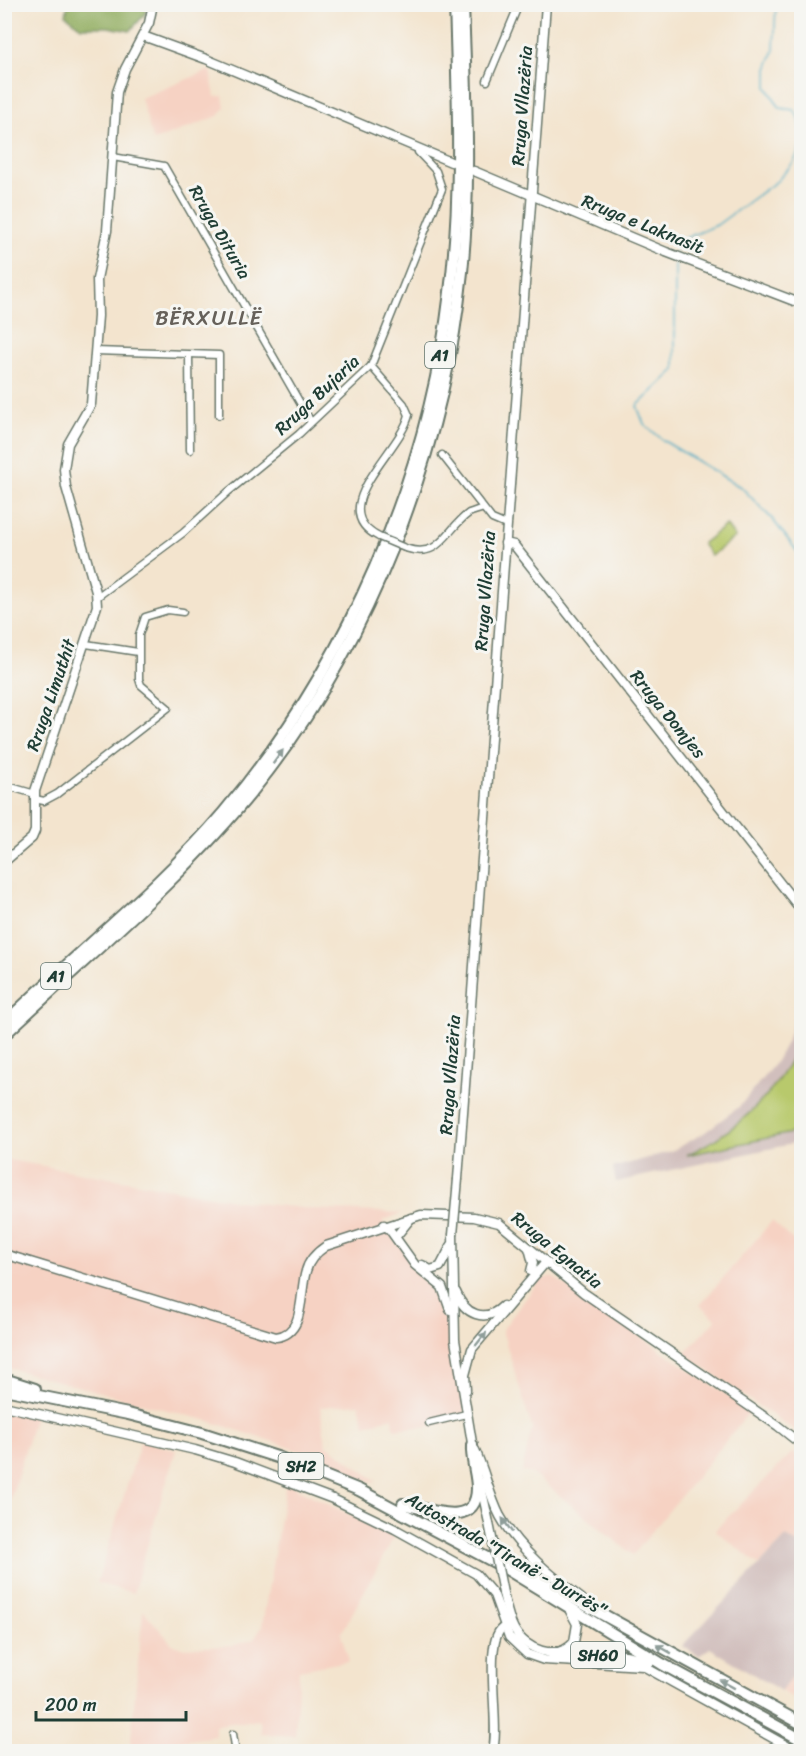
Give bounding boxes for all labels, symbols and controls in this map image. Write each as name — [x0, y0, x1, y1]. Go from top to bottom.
street label: Rruga Vllazëria — [502, 44, 542, 167]
street label: Rruga Dituria — [180, 179, 260, 285]
street label: Rruga e Laknasit — [577, 185, 709, 263]
district label: BËRXULLË — [155, 299, 263, 337]
road number: A1 — [425, 342, 455, 368]
street label: Rruga Bujaria — [267, 347, 367, 443]
street label: Rruga Vllazëria — [465, 529, 505, 652]
street label: Rruga Limuthit — [17, 634, 85, 756]
street label: Rruga Domjes — [622, 662, 715, 766]
one-way arrow — [272, 750, 284, 765]
road number: A1 — [41, 963, 71, 989]
street label: Rruga Vllazëria — [430, 1013, 470, 1136]
street label: Rruga Egnatia — [504, 1203, 611, 1298]
one-way arrow — [474, 1331, 487, 1347]
road number: SH2 — [278, 1453, 324, 1479]
street label: Autostrada "Tiranë - Durrës" — [398, 1483, 614, 1626]
one-way arrow — [501, 1518, 513, 1534]
road number: SH60 — [571, 1642, 625, 1668]
one-way arrow — [656, 1643, 672, 1654]
one-way arrow — [718, 1679, 735, 1689]
scale bar — [36, 1684, 186, 1722]
text: 200 m — [45, 1689, 97, 1721]

